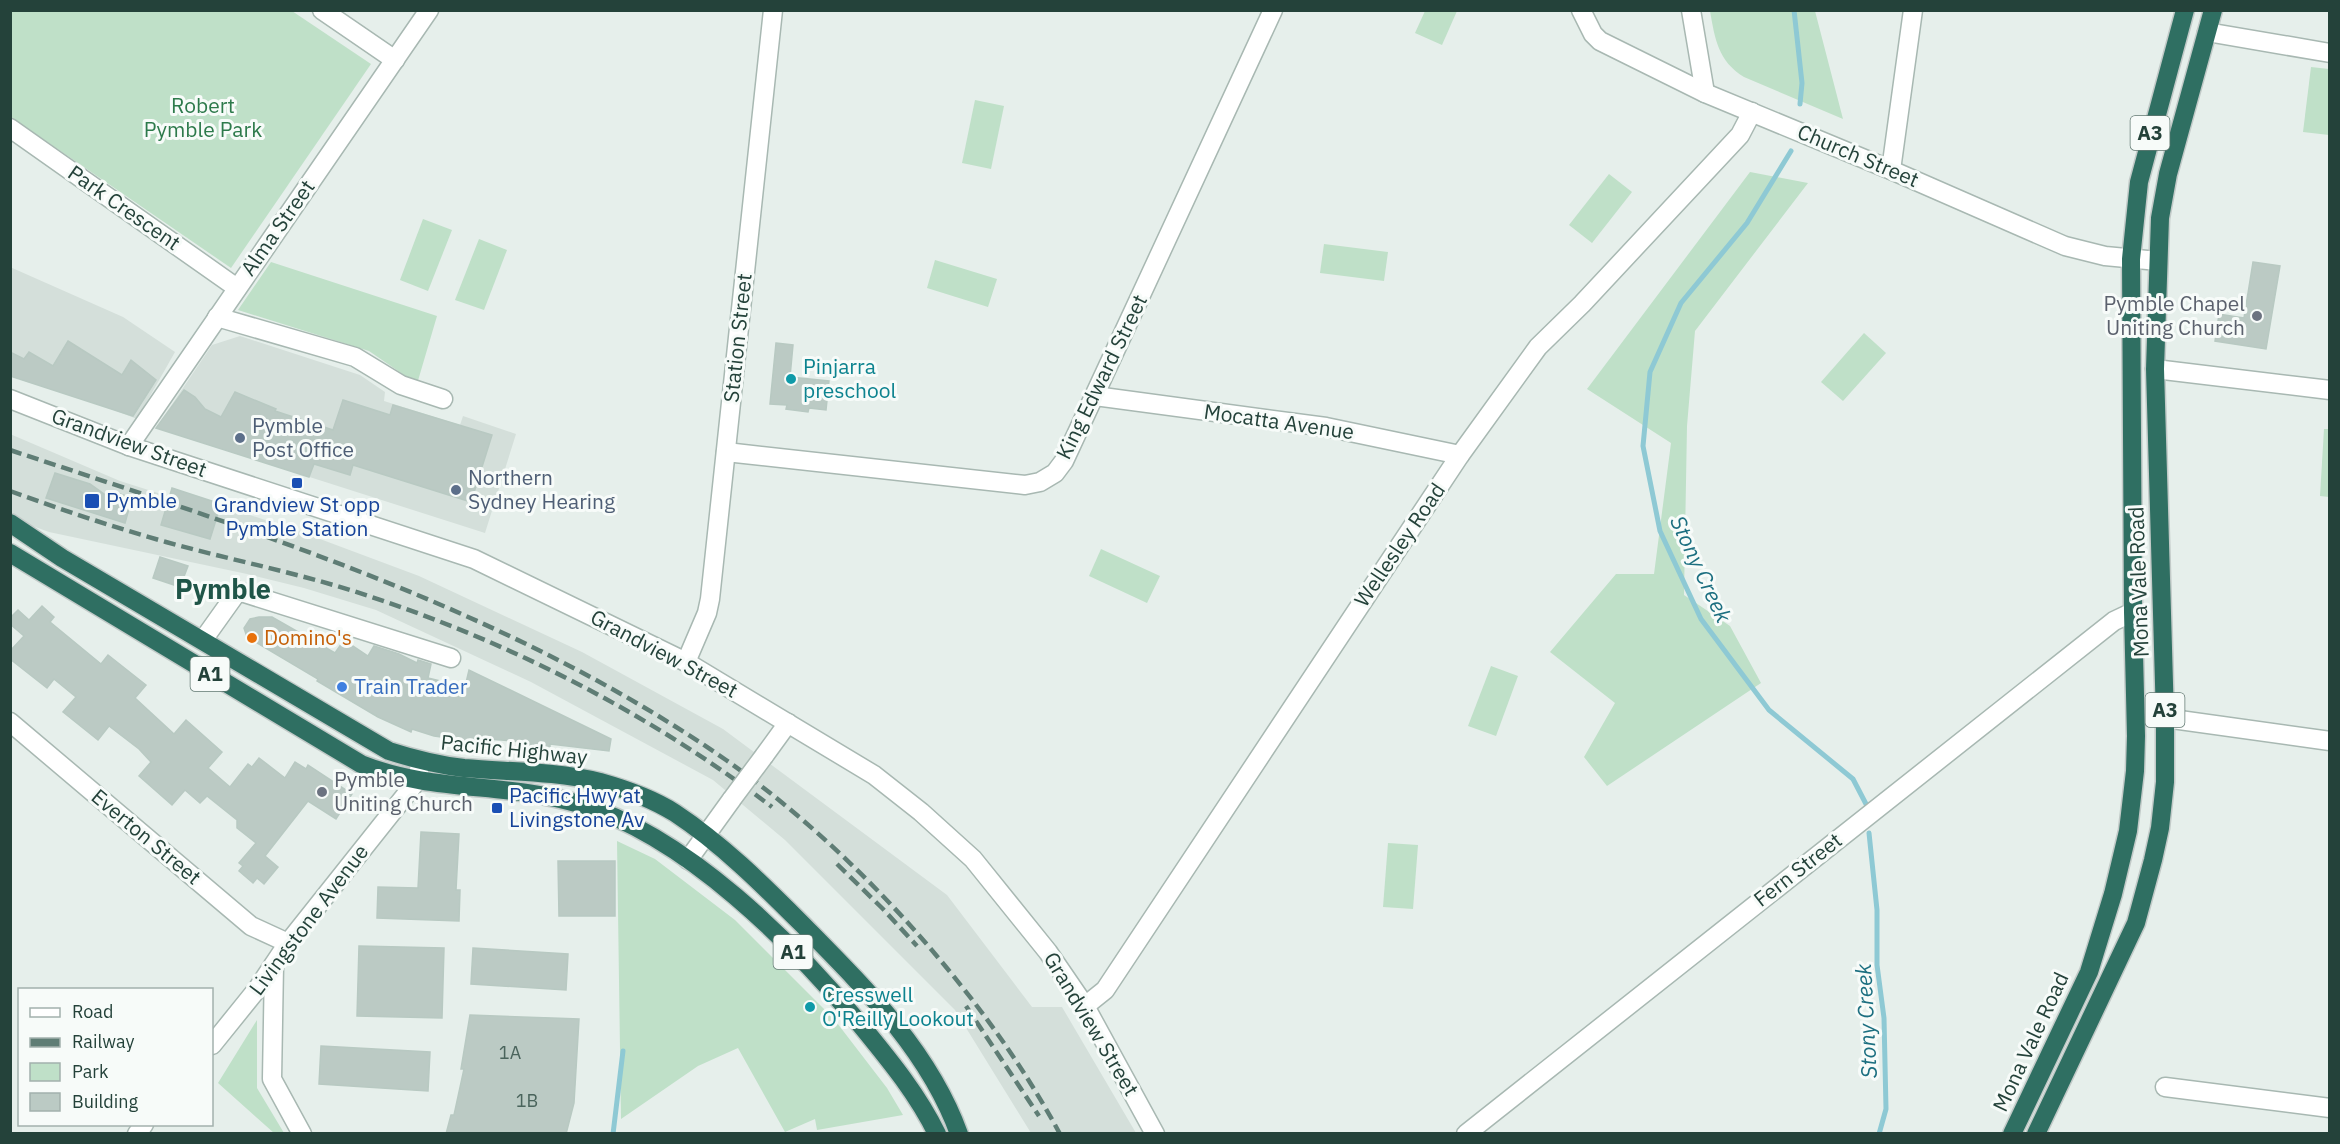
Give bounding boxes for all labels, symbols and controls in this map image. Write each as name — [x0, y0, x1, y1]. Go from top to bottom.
park label: Robert Pymble Park — [144, 91, 262, 143]
road number: A3 — [2130, 116, 2170, 150]
street label: Church Street — [1793, 117, 1923, 193]
street label: Park Crescent — [63, 158, 186, 256]
street label: Alma Street — [234, 174, 321, 281]
street label: Station Street — [716, 272, 758, 404]
street label: King Edward Street — [1049, 289, 1153, 464]
place label: Pymble Chapel Uniting Church — [2103, 289, 2245, 341]
marker: Pymble Chapel Uniting Church — [2250, 309, 2264, 323]
place label: Pinjarra preschool — [803, 352, 897, 404]
marker: Pinjarra preschool — [784, 372, 798, 386]
street label: Mocatta Avenue — [1202, 397, 1356, 445]
street label: Grandview Street — [48, 401, 211, 483]
place label: Pymble Post Office — [252, 411, 354, 463]
marker: Pymble Post Office — [233, 431, 247, 445]
place label: Northern Sydney Hearing — [468, 463, 615, 515]
marker: Grandview St opp Pymble Station — [290, 476, 304, 490]
street label: Wellesley Road — [1347, 477, 1451, 612]
marker: Northern Sydney Hearing — [449, 483, 463, 497]
place label: Pymble — [106, 486, 177, 514]
place label: Grandview St opp Pymble Station — [214, 490, 380, 542]
marker: Pymble — [83, 492, 101, 510]
street label: Mona Vale Road — [2121, 506, 2155, 658]
water label: Stony Creek — [1664, 511, 1739, 627]
district label: Pymble — [175, 571, 271, 606]
street label: Grandview Street — [586, 602, 743, 704]
place label: Domino's — [264, 623, 352, 651]
marker: Domino's — [245, 631, 259, 645]
road number: A1 — [190, 657, 230, 691]
place label: Train Trader — [354, 672, 468, 700]
marker: Train Trader — [335, 680, 349, 694]
road number: A3 — [2146, 693, 2184, 727]
street label: Pacific Highway — [439, 727, 589, 771]
place label: Pymble Uniting Church — [334, 765, 473, 817]
place label: Pacific Hwy at Livingstone Av — [509, 781, 644, 833]
street label: Everton Street — [86, 782, 207, 890]
marker: Pymble Uniting Church — [315, 785, 329, 799]
marker: Pacific Hwy at Livingstone Av — [490, 801, 504, 815]
street label: Fern Street — [1747, 826, 1847, 913]
street label: Livingstone Avenue — [242, 838, 374, 1001]
road number: A1 — [774, 935, 812, 969]
street label: Grandview Street — [1038, 946, 1146, 1101]
water label: Stony Creek — [1848, 962, 1883, 1079]
street label: Mona Vale Road — [1986, 967, 2075, 1116]
place label: Cresswell O'Reilly Lookout — [822, 980, 974, 1032]
legend — [18, 988, 213, 1126]
text: Road — [72, 1000, 113, 1023]
marker: Cresswell O'Reilly Lookout — [803, 1000, 817, 1014]
text: Railway — [72, 1030, 134, 1053]
house number: 1A — [499, 1041, 522, 1064]
text: Park — [72, 1060, 109, 1083]
house number: 1B — [516, 1089, 538, 1112]
text: Building — [72, 1090, 139, 1113]

